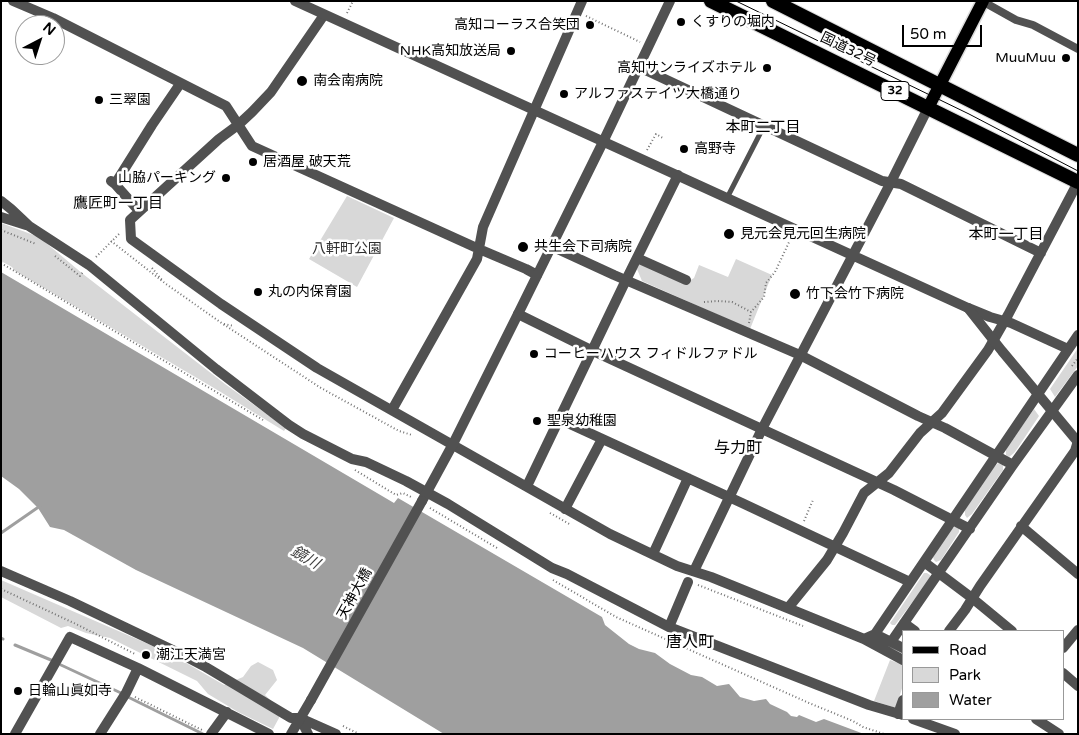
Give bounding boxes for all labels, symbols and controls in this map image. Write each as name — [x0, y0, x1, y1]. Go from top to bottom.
place label: くすりの堀内 — [691, 14, 775, 30]
north arrow — [15, 15, 65, 65]
scale bar — [904, 15, 984, 47]
marker: くすりの堀内 — [675, 16, 687, 28]
place label: 高知コーラス合笑団 — [454, 17, 580, 33]
text: N — [40, 19, 59, 39]
marker: 高知コーラス合笑団 — [584, 19, 596, 31]
text: 50 m — [910, 25, 947, 43]
street label: 国道32号 — [818, 29, 878, 71]
place label: NHK高知放送局 — [400, 43, 501, 59]
marker: NHK高知放送局 — [505, 45, 517, 57]
place label: MuuMuu — [995, 50, 1056, 66]
marker: MuuMuu — [1060, 52, 1072, 64]
place label: 高知サンライズホテル — [617, 60, 757, 76]
marker: 高知サンライズホテル — [761, 62, 773, 74]
place label: 南会南病院 — [313, 73, 383, 89]
marker: 南会南病院 — [295, 74, 309, 88]
road number: 32 — [881, 82, 909, 100]
place label: アルファステイツ大橋通り — [574, 86, 742, 102]
marker: アルファステイツ大橋通り — [558, 88, 570, 100]
place label: 三翠園 — [109, 92, 151, 108]
marker: 三翠園 — [93, 94, 105, 106]
district label: 本町二丁目 — [726, 119, 800, 137]
place label: 高野寺 — [694, 141, 736, 157]
marker: 高野寺 — [678, 143, 690, 155]
place label: 居酒屋 破天荒 — [263, 154, 351, 170]
marker: 居酒屋 破天荒 — [247, 156, 259, 168]
place label: 山脇パーキング — [118, 170, 216, 186]
marker: 山脇パーキング — [220, 172, 232, 184]
district label: 鷹匠町一丁目 — [73, 195, 163, 213]
place label: 見元会見元回生病院 — [740, 226, 866, 242]
district label: 本町一丁目 — [969, 226, 1043, 244]
marker: 見元会見元回生病院 — [722, 227, 736, 241]
place label: 共生会下司病院 — [534, 239, 632, 255]
marker: 共生会下司病院 — [516, 240, 530, 254]
park label: 八軒町公園 — [312, 241, 382, 257]
place label: 丸の内保育園 — [268, 284, 352, 300]
marker: 丸の内保育園 — [252, 286, 264, 298]
place label: 竹下会竹下病院 — [806, 286, 904, 302]
marker: 竹下会竹下病院 — [788, 287, 802, 301]
place label: コーヒーハウス フィドルファドル — [544, 346, 758, 362]
marker: コーヒーハウス フィドルファドル — [528, 348, 540, 360]
place label: 聖泉幼稚園 — [547, 413, 617, 429]
marker: 聖泉幼稚園 — [531, 415, 543, 427]
district label: 与力町 — [714, 439, 762, 459]
water label: 鏡川 — [288, 543, 322, 573]
street label: 天神大橋 — [334, 565, 376, 623]
legend — [902, 630, 1064, 720]
district label: 唐人町 — [666, 633, 714, 653]
text: Road — [949, 641, 987, 659]
place label: 潮江天満宮 — [156, 647, 226, 663]
marker: 潮江天満宮 — [140, 649, 152, 661]
text: Park — [949, 666, 981, 684]
place label: 日輪山眞如寺 — [28, 683, 112, 699]
marker: 日輪山眞如寺 — [12, 685, 24, 697]
text: Water — [949, 691, 992, 709]

